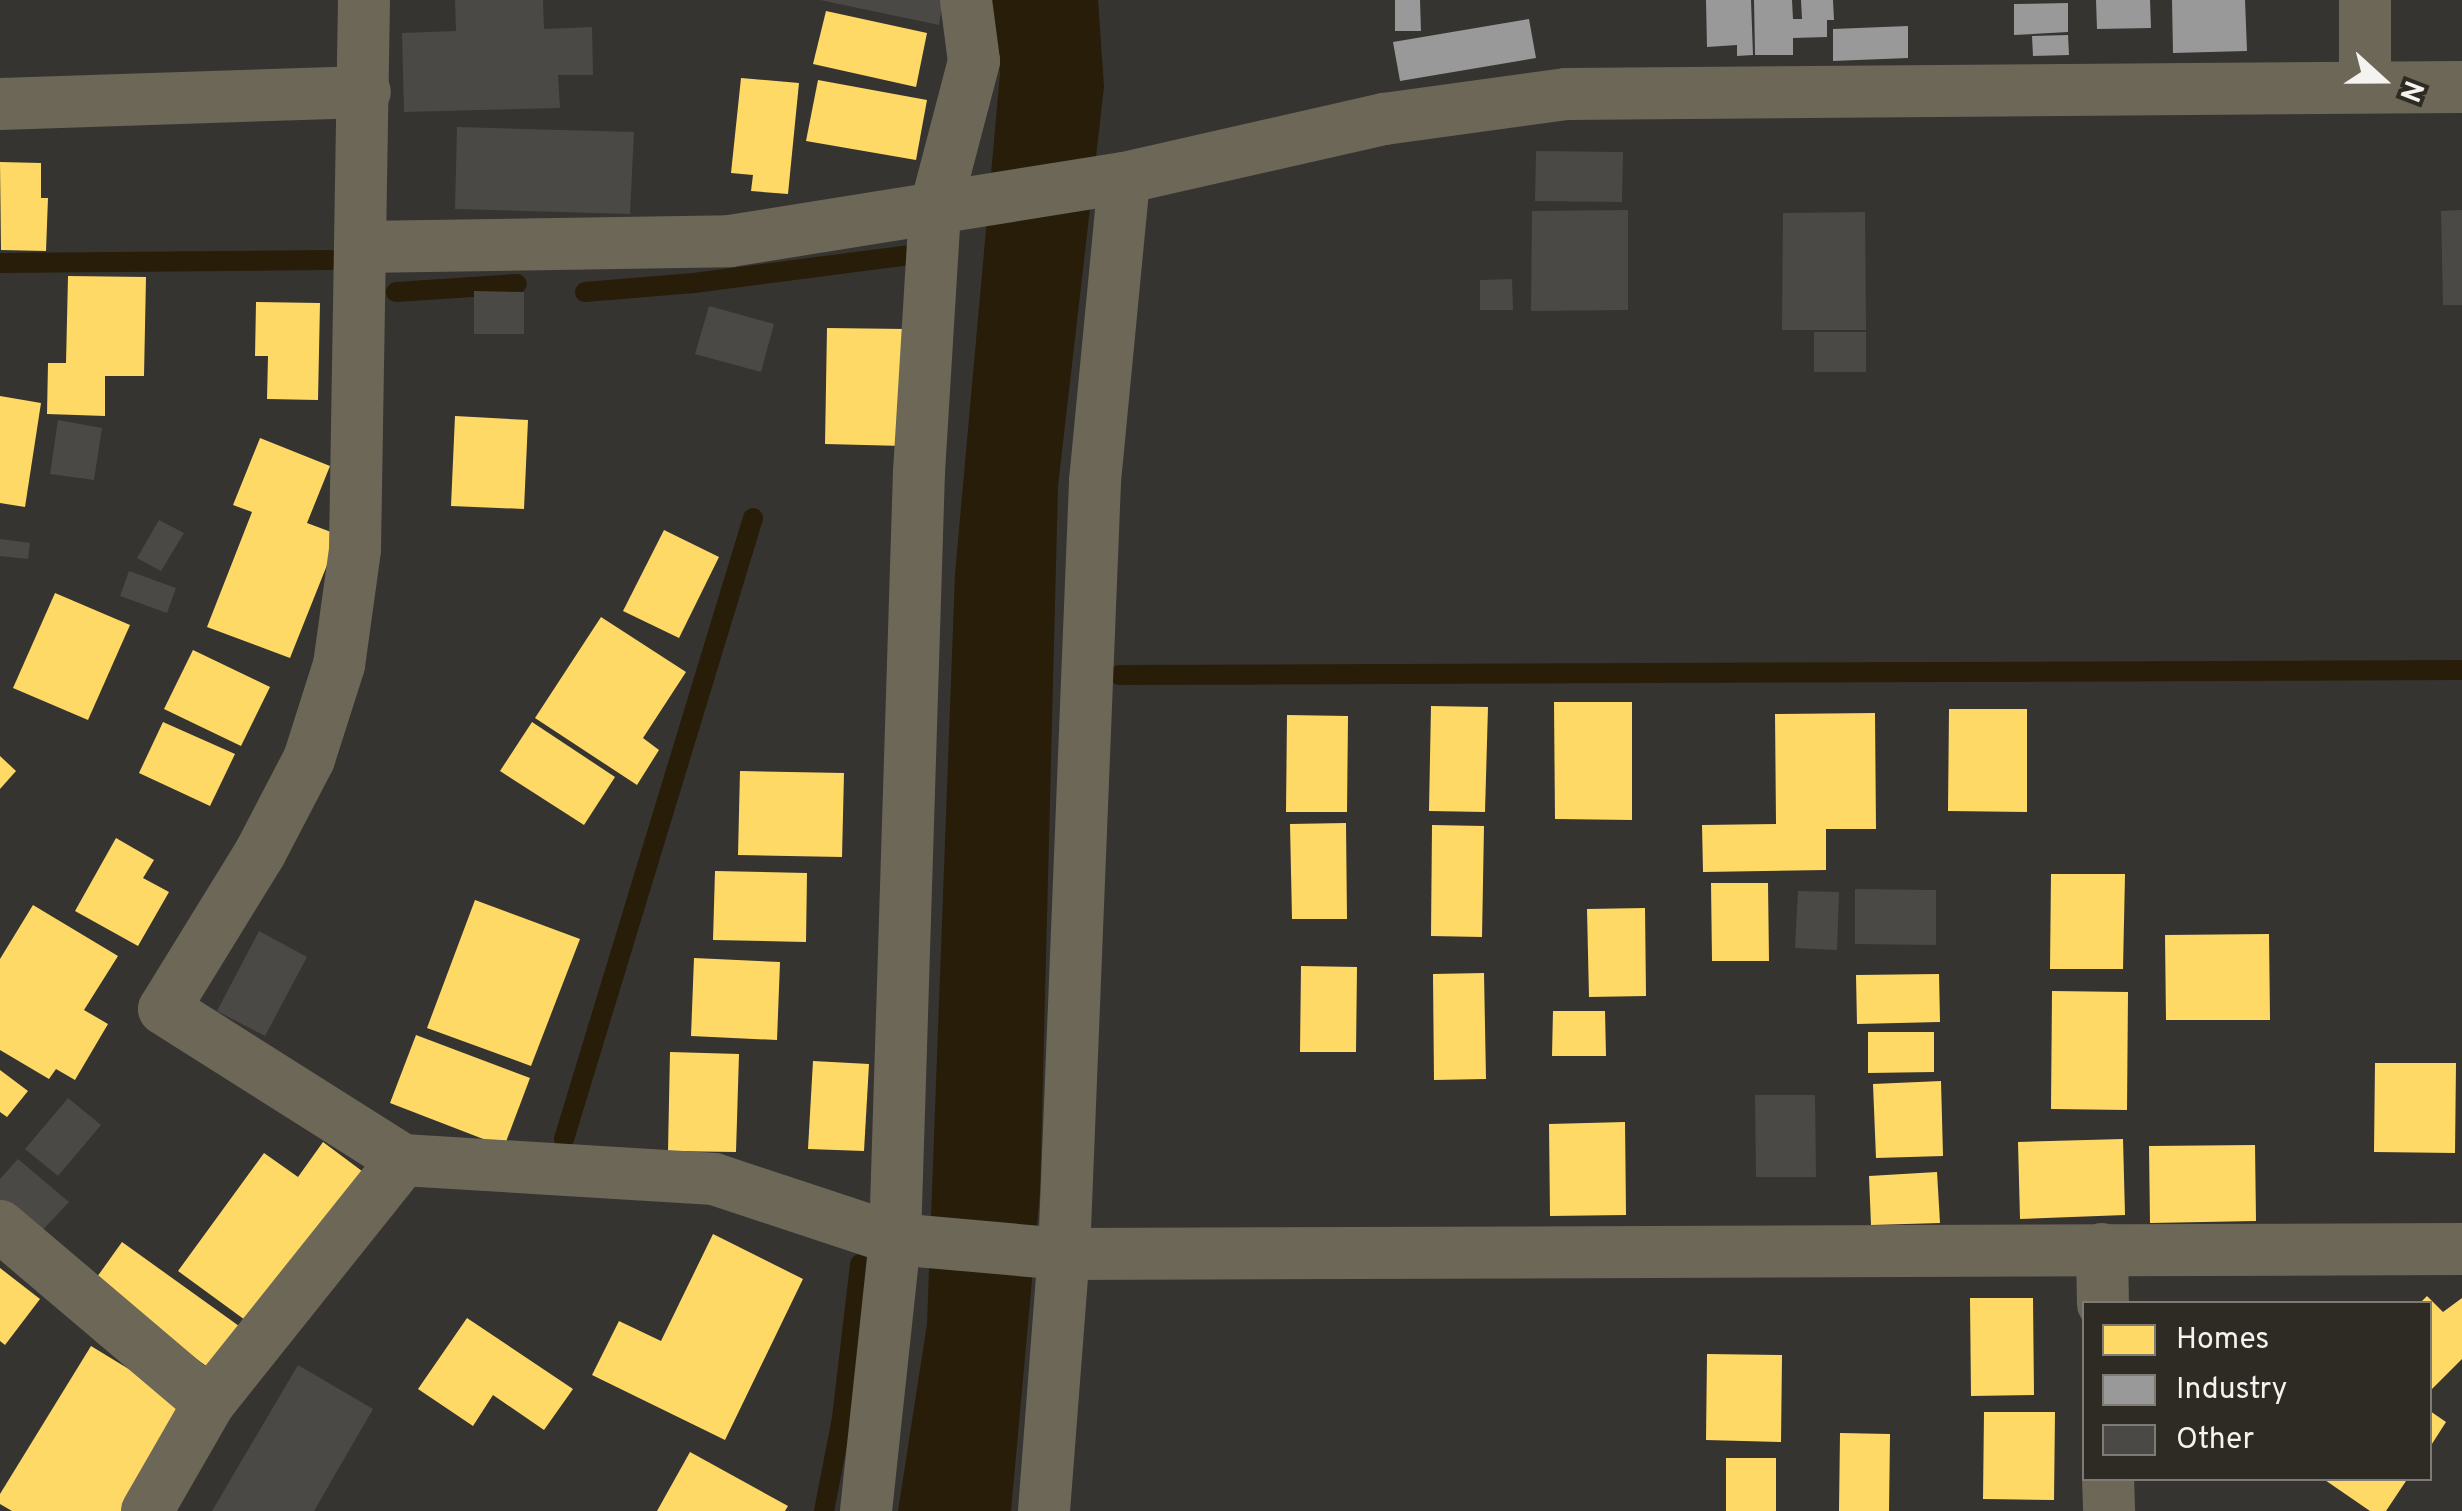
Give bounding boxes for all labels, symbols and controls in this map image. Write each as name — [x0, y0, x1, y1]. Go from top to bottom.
north arrow — [2332, 30, 2432, 130]
text: N — [2390, 75, 2430, 107]
legend — [2082, 1301, 2432, 1481]
text: Homes — [2176, 1322, 2269, 1359]
text: Industry — [2176, 1372, 2287, 1409]
text: Other — [2176, 1422, 2254, 1459]

